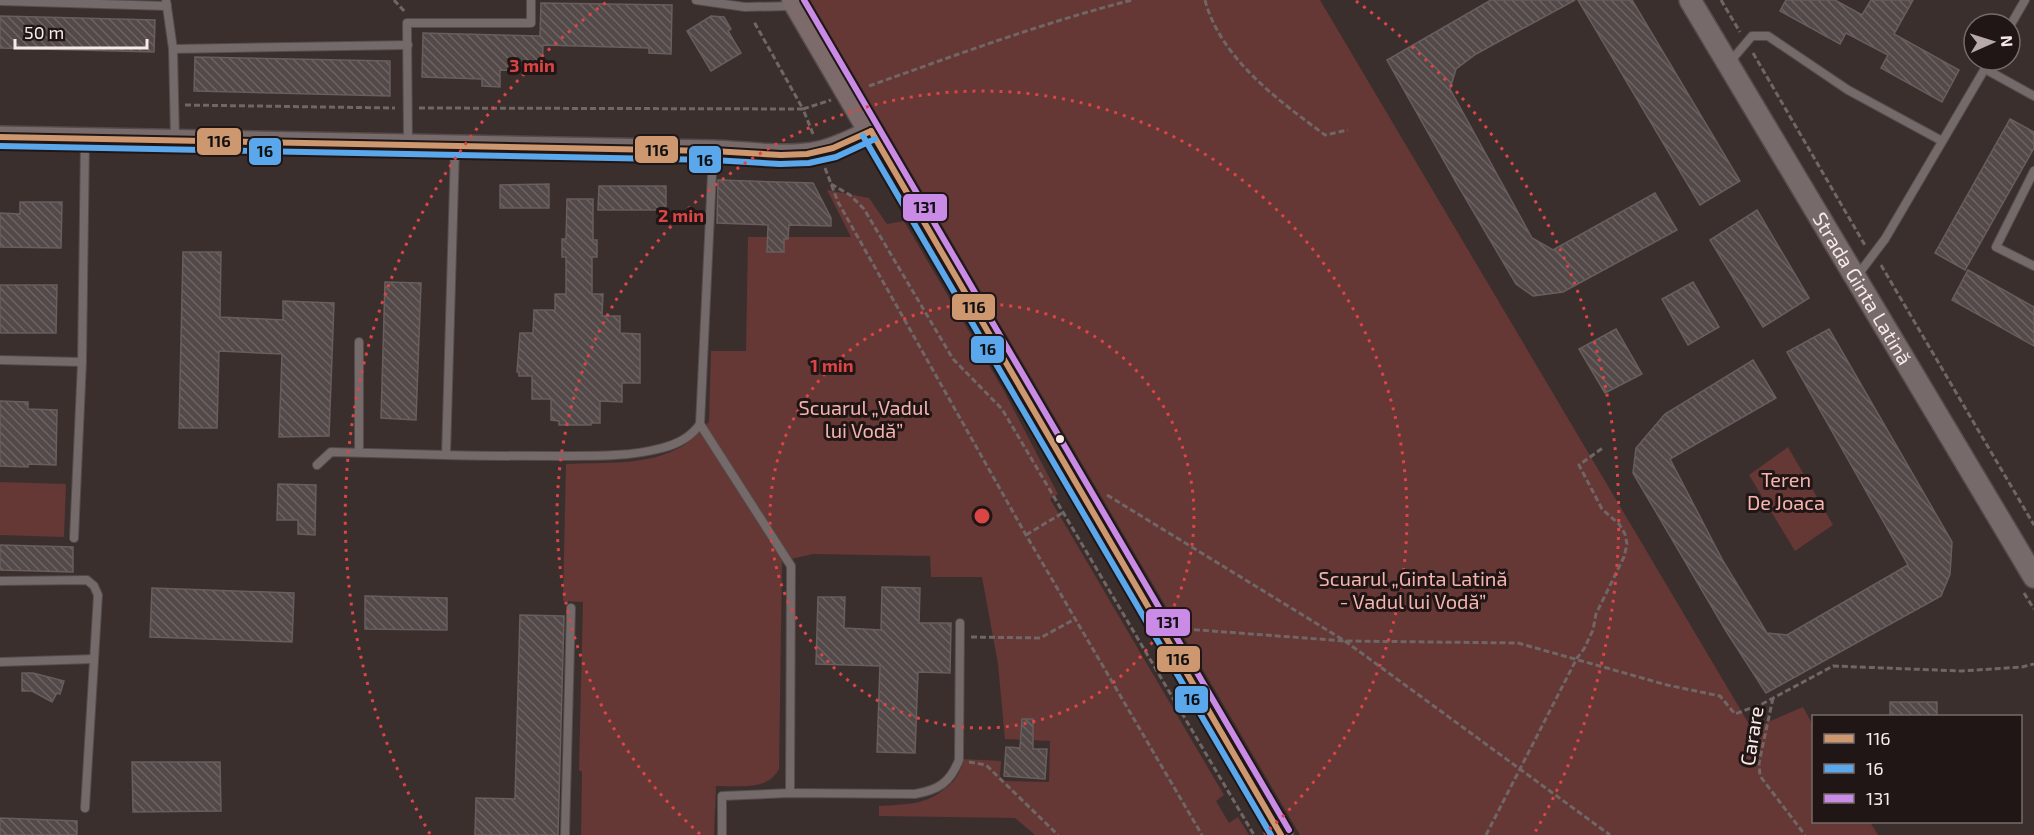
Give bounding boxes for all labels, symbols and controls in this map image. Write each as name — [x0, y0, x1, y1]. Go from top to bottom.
scale bar — [15, 12, 147, 50]
north arrow — [1962, 12, 2022, 72]
text: 50 m — [24, 21, 64, 43]
text: N — [1998, 35, 2017, 47]
text: 3 min — [509, 54, 555, 76]
line badge: 116 — [196, 127, 242, 156]
text: 116 — [207, 131, 231, 150]
line badge: 116 — [634, 135, 679, 164]
line badge: 16 — [248, 137, 282, 166]
text: 116 — [645, 140, 669, 159]
text: 16 — [257, 141, 273, 160]
line badge: 16 — [688, 145, 722, 174]
text: 16 — [697, 150, 713, 169]
line badge: 131 — [902, 193, 948, 222]
text: 131 — [914, 197, 936, 216]
text: 2 min — [658, 204, 704, 226]
street label: Strada Ginta Latină — [1808, 207, 1918, 369]
line badge: 116 — [951, 293, 996, 321]
text: 116 — [962, 297, 986, 316]
line badge: 16 — [970, 335, 1005, 364]
text: 16 — [980, 339, 996, 358]
text: 1 min — [810, 354, 854, 376]
park label: Scuarul „Vadul lui Vodă” — [799, 395, 929, 442]
unlabelled marker — [1054, 433, 1066, 445]
park label: Teren De Joaca — [1747, 467, 1825, 514]
centre of rings — [972, 506, 992, 526]
park label: Scuarul „Ginta Latină - Vadul lui Vodă” — [1319, 566, 1507, 613]
line badge: 131 — [1145, 608, 1191, 637]
text: 131 — [1157, 612, 1179, 631]
line badge: 116 — [1156, 645, 1201, 673]
text: 116 — [1166, 649, 1190, 668]
line badge: 16 — [1174, 685, 1209, 714]
text: 16 — [1184, 689, 1200, 708]
street label: Carare — [1734, 704, 1768, 767]
legend — [1812, 715, 2022, 823]
text: 116 — [1866, 727, 1891, 749]
text: 16 — [1866, 757, 1883, 779]
text: 131 — [1866, 787, 1890, 809]

